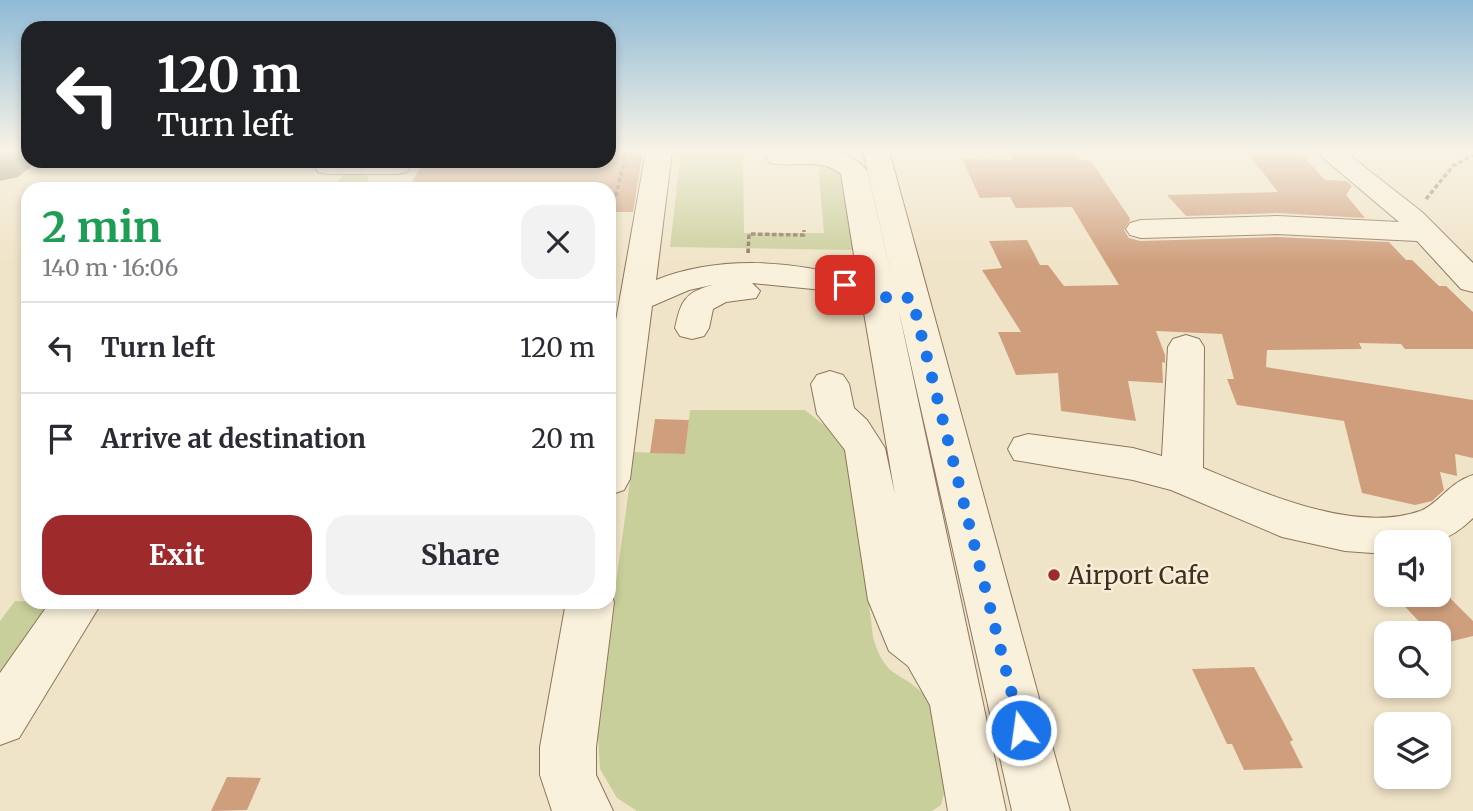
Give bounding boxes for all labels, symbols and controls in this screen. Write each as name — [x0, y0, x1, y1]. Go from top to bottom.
text: 120 m — [157, 44, 301, 105]
icon: left — [42, 49, 133, 140]
text: Turn left — [157, 105, 294, 145]
text: 2 min — [42, 201, 162, 253]
button: close — [521, 205, 595, 279]
text: 140 m · 16:06 — [42, 253, 178, 282]
pin — [815, 255, 875, 315]
icon: arrive — [826, 266, 864, 304]
icon: left — [42, 329, 80, 367]
text: Turn left — [101, 331, 215, 364]
text: 120 m — [520, 331, 595, 364]
icon: arrive — [42, 420, 80, 458]
text: Arrive at destination — [101, 422, 366, 455]
text: 20 m — [531, 422, 595, 455]
button: Exit — [42, 515, 312, 595]
button: Share — [326, 515, 595, 595]
map controls — [1374, 530, 1451, 789]
button: sound — [1374, 530, 1451, 607]
place label: Airport Cafe — [1067, 560, 1209, 591]
marker: Airport Cafe — [1046, 567, 1062, 583]
button: search — [1374, 621, 1451, 698]
position arrow — [984, 693, 1058, 767]
button: layers — [1374, 712, 1451, 789]

